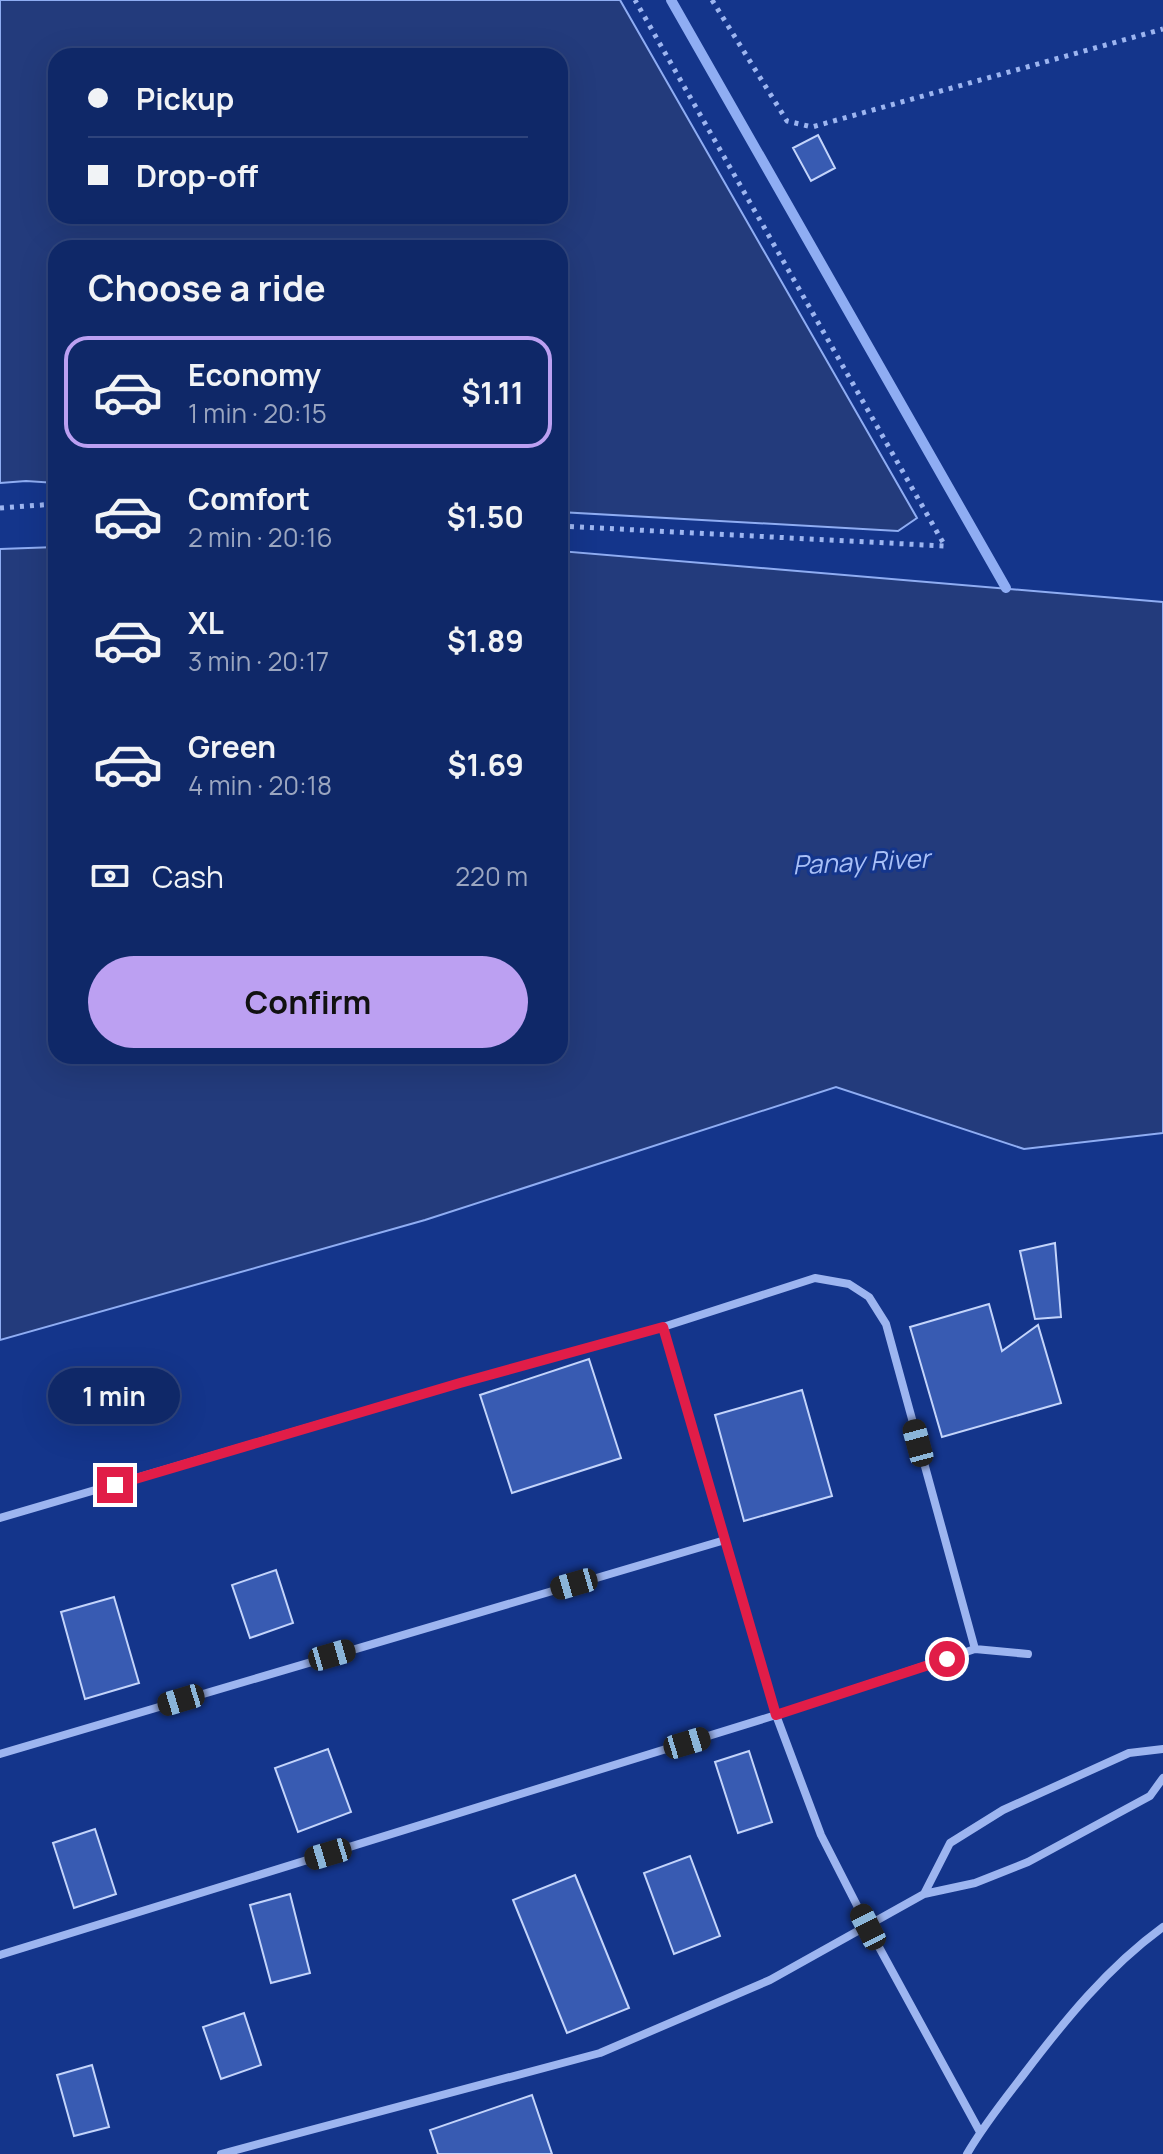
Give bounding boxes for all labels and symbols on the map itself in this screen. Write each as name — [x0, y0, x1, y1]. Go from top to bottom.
water label: Panay River — [791, 839, 934, 883]
callout: 1 min — [49, 1369, 181, 1425]
car — [900, 1417, 936, 1469]
route end — [97, 1467, 133, 1503]
car — [548, 1566, 600, 1602]
car — [306, 1637, 358, 1673]
route start — [929, 1641, 965, 1677]
car — [155, 1682, 207, 1718]
car — [661, 1725, 713, 1761]
car — [302, 1836, 354, 1872]
car — [846, 1900, 890, 1954]

